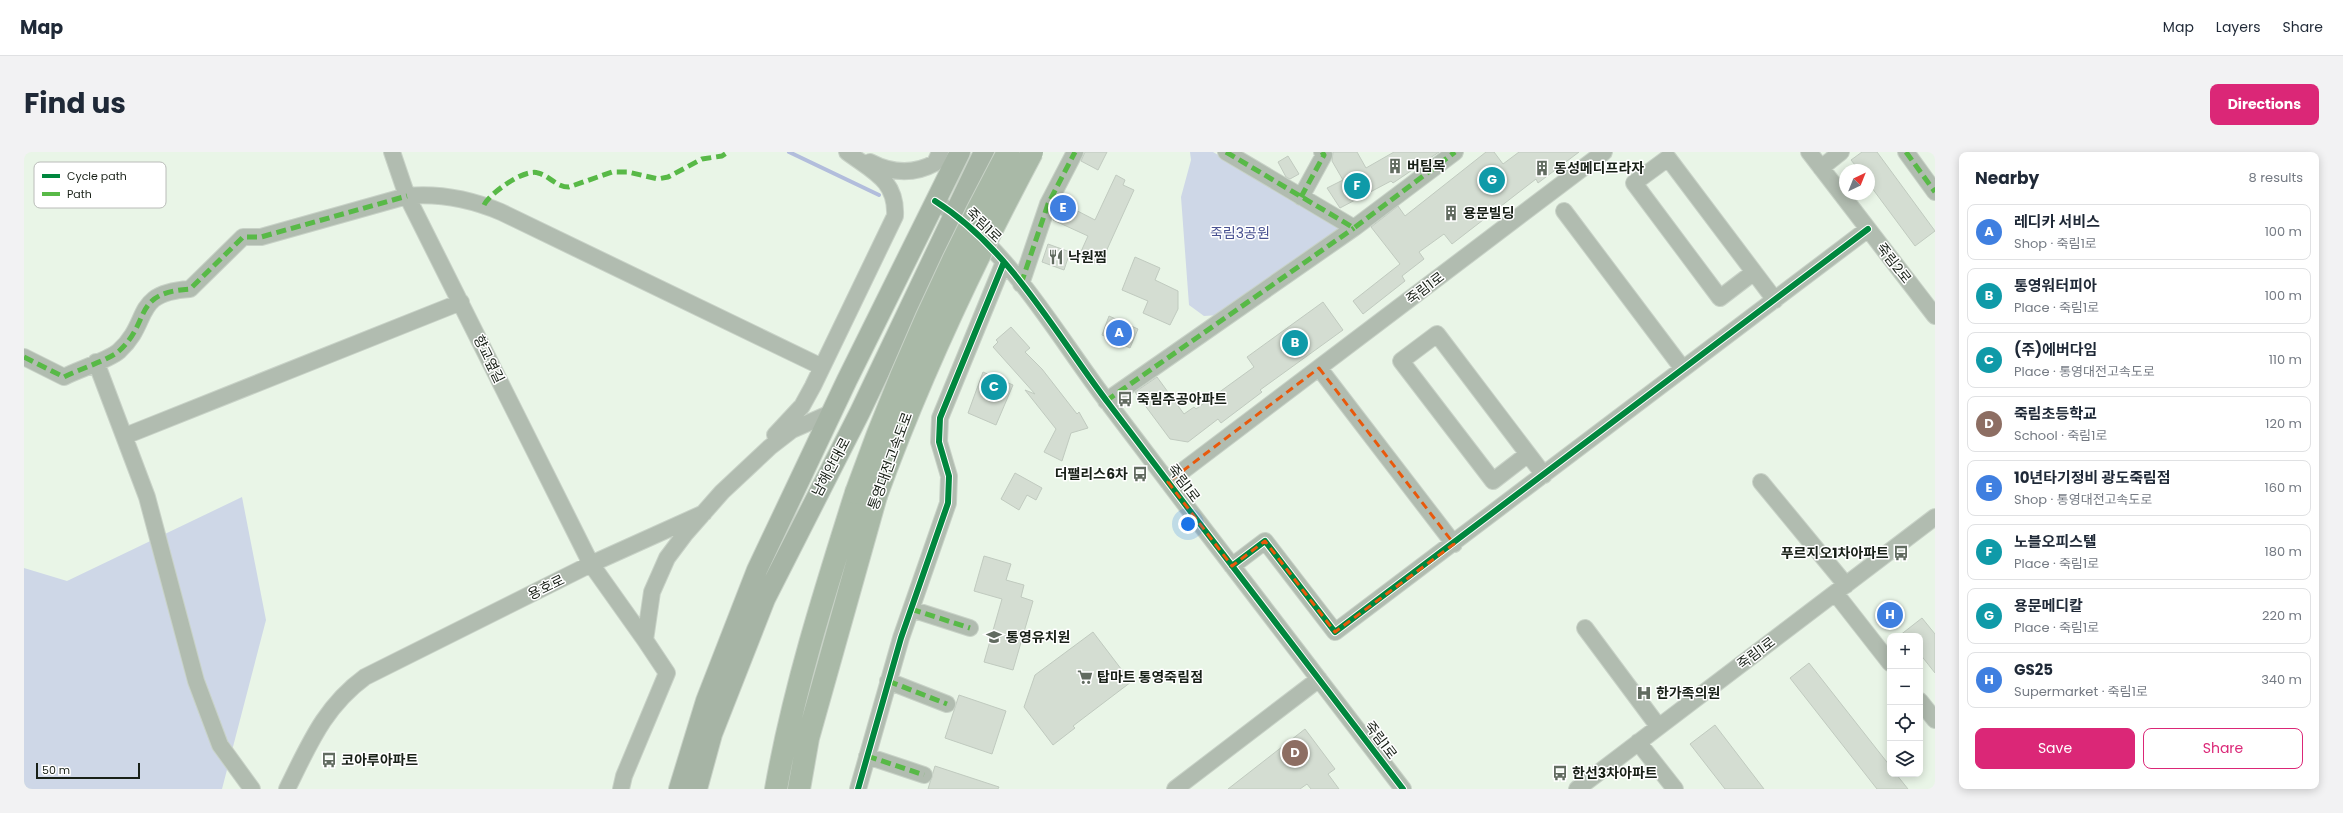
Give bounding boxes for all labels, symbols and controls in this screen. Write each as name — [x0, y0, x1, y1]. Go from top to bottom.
text: Map — [20, 14, 63, 41]
text: Map — [2163, 17, 2194, 37]
text: Layers — [2216, 17, 2260, 37]
text: Share — [2282, 17, 2323, 37]
text: Find us — [24, 84, 126, 123]
button: Directions — [2210, 84, 2319, 125]
place label: 버팀목 — [1407, 156, 1446, 176]
building icon: 버팀목 — [1386, 157, 1404, 175]
place label: 동성메디프라자 — [1554, 158, 1644, 178]
building icon: 동성메디프라자 — [1533, 159, 1551, 177]
legend — [34, 162, 166, 208]
north arrow — [1839, 164, 1875, 200]
pin: G — [1479, 165, 1505, 195]
text: Nearby — [1975, 166, 2039, 190]
text: Cycle path — [67, 168, 127, 184]
text: 8 results — [2249, 168, 2303, 187]
pin: F — [1344, 171, 1370, 201]
text: Path — [67, 186, 92, 202]
pin: E — [1050, 193, 1076, 223]
street label: 죽림1로 — [962, 203, 1007, 247]
place label: 용문빌딩 — [1463, 203, 1515, 223]
building icon: 용문빌딩 — [1442, 204, 1460, 222]
text: 레디카 서비스 — [2014, 211, 2100, 232]
text: A — [1984, 222, 1994, 241]
text: 100 m — [2265, 222, 2302, 241]
park label: 죽림3공원 — [1210, 223, 1270, 243]
text: Shop · 죽림1로 — [2014, 234, 2097, 253]
street label: 죽림2로 — [1872, 238, 1916, 288]
place label: 낙원찜 — [1068, 247, 1107, 267]
restaurant icon: 낙원찜 — [1047, 248, 1065, 266]
street label: 죽림1로 — [1402, 267, 1448, 309]
text: 통영워터피아 — [2014, 275, 2097, 296]
text: B — [1985, 286, 1993, 305]
text: 100 m — [2265, 286, 2302, 305]
text: Place · 죽림1로 — [2014, 298, 2099, 317]
pin: A — [1106, 318, 1132, 348]
pin: B — [1282, 328, 1308, 358]
street label: 향교옆길 — [469, 331, 509, 387]
text: (주)에버다임 — [2014, 339, 2097, 360]
text: C — [1984, 350, 1994, 369]
text: 110 m — [2269, 350, 2302, 369]
text: Place · 통영대전고속도로 — [2014, 362, 2155, 381]
pin: C — [981, 372, 1007, 402]
place label: 죽림주공아파트 — [1137, 389, 1227, 409]
bus stop icon: 죽림주공아파트 — [1116, 390, 1134, 408]
text: 죽림초등학교 — [2014, 403, 2097, 424]
street label: 통영대전고속도로 — [863, 409, 917, 513]
text: D — [1984, 414, 1994, 433]
text: 120 m — [2265, 414, 2302, 433]
text: School · 죽림1로 — [2014, 426, 2107, 445]
street label: 남해안대로 — [807, 434, 855, 500]
street label: 죽림1로 — [1163, 460, 1205, 506]
place label: 더팰리스6차 — [1055, 464, 1128, 484]
bus stop icon: 더팰리스6차 — [1131, 465, 1149, 483]
text: 10년타기정비 광도죽림점 — [2014, 467, 2171, 488]
text: E — [1985, 478, 1993, 497]
text: 160 m — [2265, 478, 2302, 497]
text: Shop · 통영대전고속도로 — [2014, 490, 2152, 509]
your location — [1178, 514, 1198, 534]
text: 노블오피스텔 — [2014, 531, 2097, 552]
text: F — [1985, 542, 1993, 561]
text: 180 m — [2265, 542, 2302, 561]
place label: 푸르지오1차아파트 — [1781, 543, 1889, 563]
bus stop icon: 푸르지오1차아파트 — [1892, 544, 1910, 562]
text: Place · 죽림1로 — [2014, 554, 2099, 573]
street label: 용호로 — [524, 569, 568, 604]
text: 용문메디칼 — [2014, 595, 2083, 616]
pin: H — [1877, 600, 1903, 630]
text: G — [1984, 606, 1994, 625]
text: 220 m — [2262, 606, 2302, 625]
text: Place · 죽림1로 — [2014, 618, 2099, 637]
place label: 통영유치원 — [1006, 627, 1070, 647]
school or university icon: 통영유치원 — [985, 628, 1003, 646]
street label: 죽림1로 — [1733, 632, 1779, 674]
map controls — [1887, 633, 1923, 777]
button: + — [1887, 633, 1923, 669]
text: GS25 — [2014, 659, 2053, 680]
place label: 탑마트 통영죽림점 — [1097, 667, 1203, 687]
supermarket icon: 탑마트 통영죽림점 — [1076, 668, 1094, 686]
button: − — [1887, 669, 1923, 705]
text: H — [1984, 670, 1994, 689]
text: 340 m — [2261, 670, 2302, 689]
text: Supermarket · 죽림1로 — [2014, 682, 2148, 701]
place label: 한가족의원 — [1656, 683, 1720, 703]
hospital icon: 한가족의원 — [1635, 684, 1653, 702]
button: locate — [1887, 705, 1923, 741]
street label: 죽림1로 — [1360, 717, 1402, 763]
button: Save — [1975, 728, 2135, 769]
button: Share — [2143, 728, 2303, 769]
pin: D — [1282, 738, 1308, 768]
button: layers — [1887, 741, 1923, 777]
place label: 코아루아파트 — [341, 750, 418, 770]
bus stop icon: 코아루아파트 — [320, 751, 338, 769]
scale bar — [36, 761, 140, 780]
text: 50 m — [42, 762, 70, 778]
place label: 한선3차아파트 — [1572, 763, 1658, 783]
bus stop icon: 한선3차아파트 — [1551, 764, 1569, 782]

